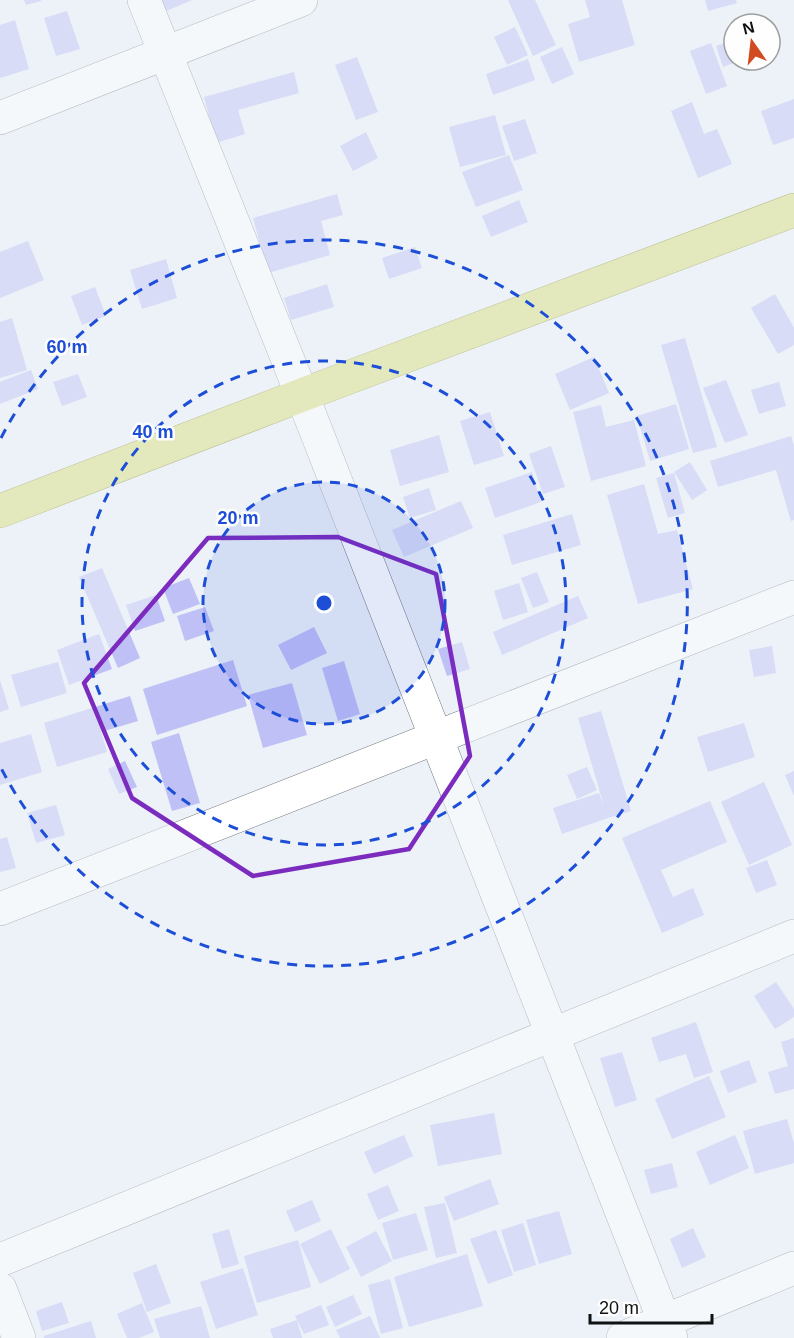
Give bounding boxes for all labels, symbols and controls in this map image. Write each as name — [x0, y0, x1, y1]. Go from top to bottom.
north arrow — [722, 12, 782, 72]
text: N — [741, 18, 756, 38]
text: 60 m — [46, 337, 88, 357]
text: 40 m — [132, 422, 174, 442]
text: 20 m — [217, 508, 259, 528]
centre of rings — [314, 593, 334, 613]
scale bar — [590, 1287, 712, 1325]
text: 20 m — [599, 1298, 639, 1318]

